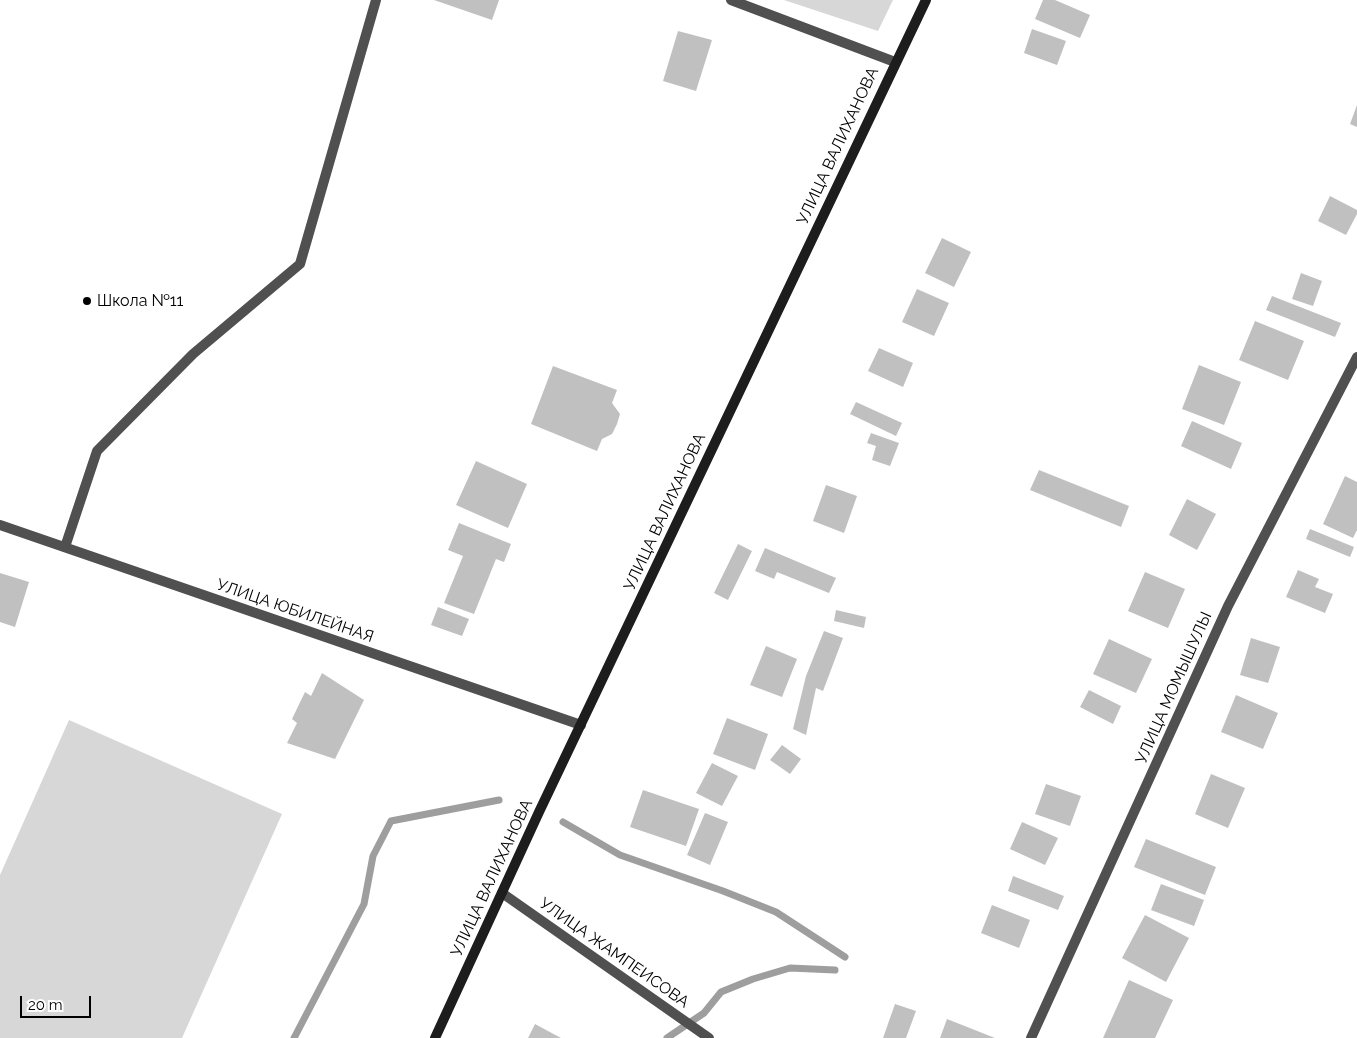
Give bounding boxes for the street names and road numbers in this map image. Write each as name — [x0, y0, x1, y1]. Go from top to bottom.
street label: УЛИЦА ВАЛИХАНОВА — [793, 64, 883, 228]
street label: УЛИЦА ВАЛИХАНОВА — [620, 430, 710, 594]
street label: УЛИЦА ЮБИЛЕЙНАЯ — [214, 575, 376, 647]
street label: УЛИЦА МОМЫШУЛЫ — [1132, 609, 1216, 767]
street label: УЛИЦА ВАЛИХАНОВА — [447, 796, 537, 960]
street label: УЛИЦА ЖАМПЕИСОВА — [535, 894, 693, 1012]

